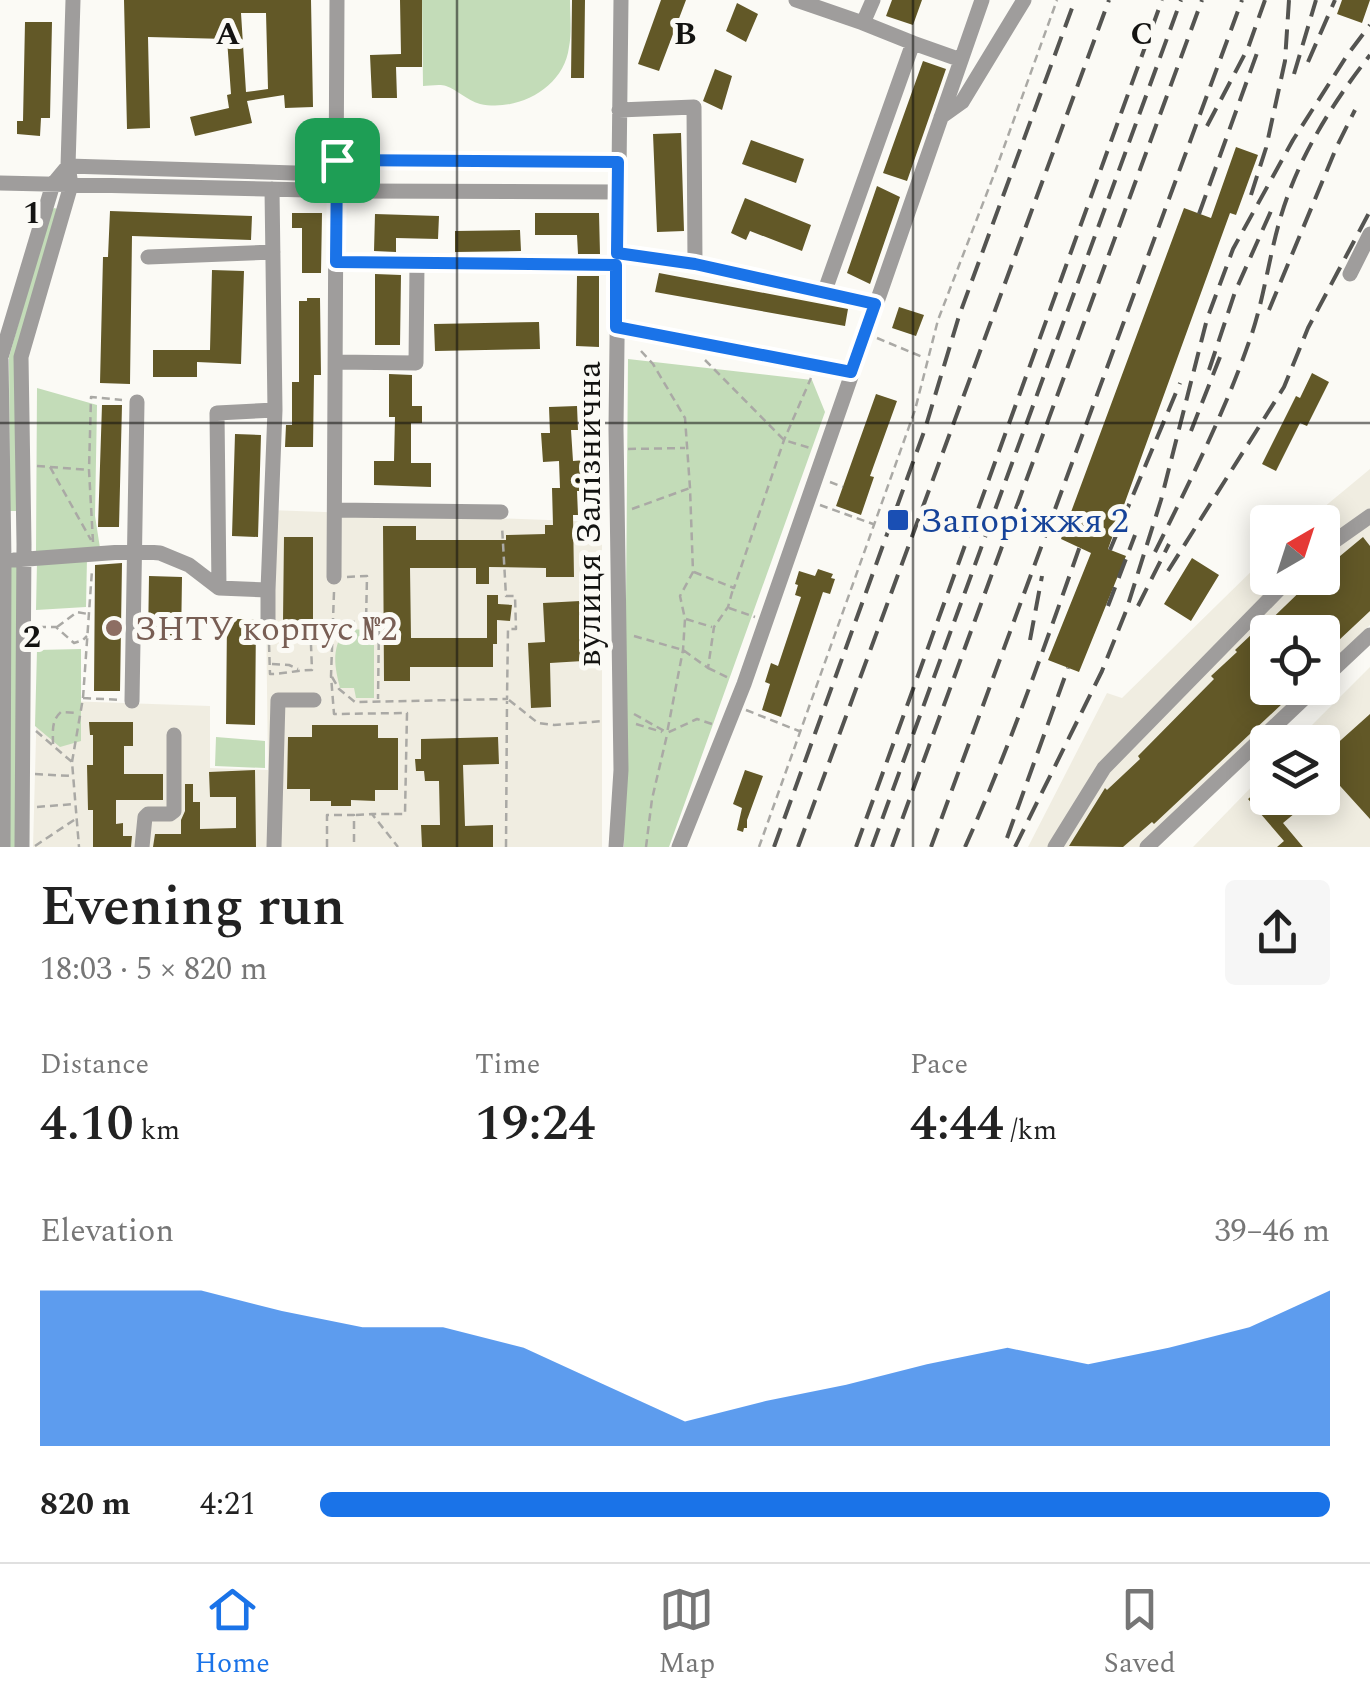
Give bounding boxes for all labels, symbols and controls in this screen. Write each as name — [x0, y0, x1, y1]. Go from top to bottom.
text: A — [216, 10, 241, 59]
text: B — [674, 10, 696, 59]
text: C — [1131, 10, 1153, 59]
pin — [295, 118, 380, 203]
icon: arrive — [310, 133, 365, 188]
text: 1 — [23, 189, 41, 238]
street label: вулиця Залізнична — [563, 361, 616, 667]
place label: Запоріжжя 2 — [920, 495, 1129, 548]
north arrow — [1250, 505, 1340, 595]
map controls — [1250, 505, 1340, 815]
marker: Запоріжжя 2 — [885, 507, 911, 533]
place label: ЗНТУ корпус №2 — [134, 603, 397, 656]
text: 2 — [23, 613, 41, 662]
button: locate — [1250, 615, 1340, 705]
marker: ЗНТУ корпус №2 — [103, 617, 125, 639]
button: layers — [1250, 725, 1340, 815]
text: Evening run — [40, 866, 345, 949]
button: share — [1225, 880, 1330, 985]
text: 18:03 · 5 × 820 m — [40, 945, 268, 994]
text: Distance — [40, 1043, 149, 1086]
text: Time — [475, 1043, 540, 1086]
text: Pace — [910, 1043, 968, 1086]
text: 4.10 — [40, 1086, 133, 1162]
text: 19:24 — [475, 1086, 595, 1162]
text: 4:44 — [910, 1086, 1003, 1162]
text: km — [133, 1109, 180, 1152]
text: /km — [1003, 1109, 1057, 1152]
text: Elevation — [40, 1207, 174, 1256]
text: 39–46 m — [1214, 1207, 1330, 1256]
text: 820 m — [40, 1480, 131, 1529]
text: 4:21 — [200, 1480, 256, 1529]
tab: Home — [194, 1582, 270, 1685]
tab: Map — [659, 1582, 715, 1685]
tab: Saved — [1104, 1582, 1176, 1685]

